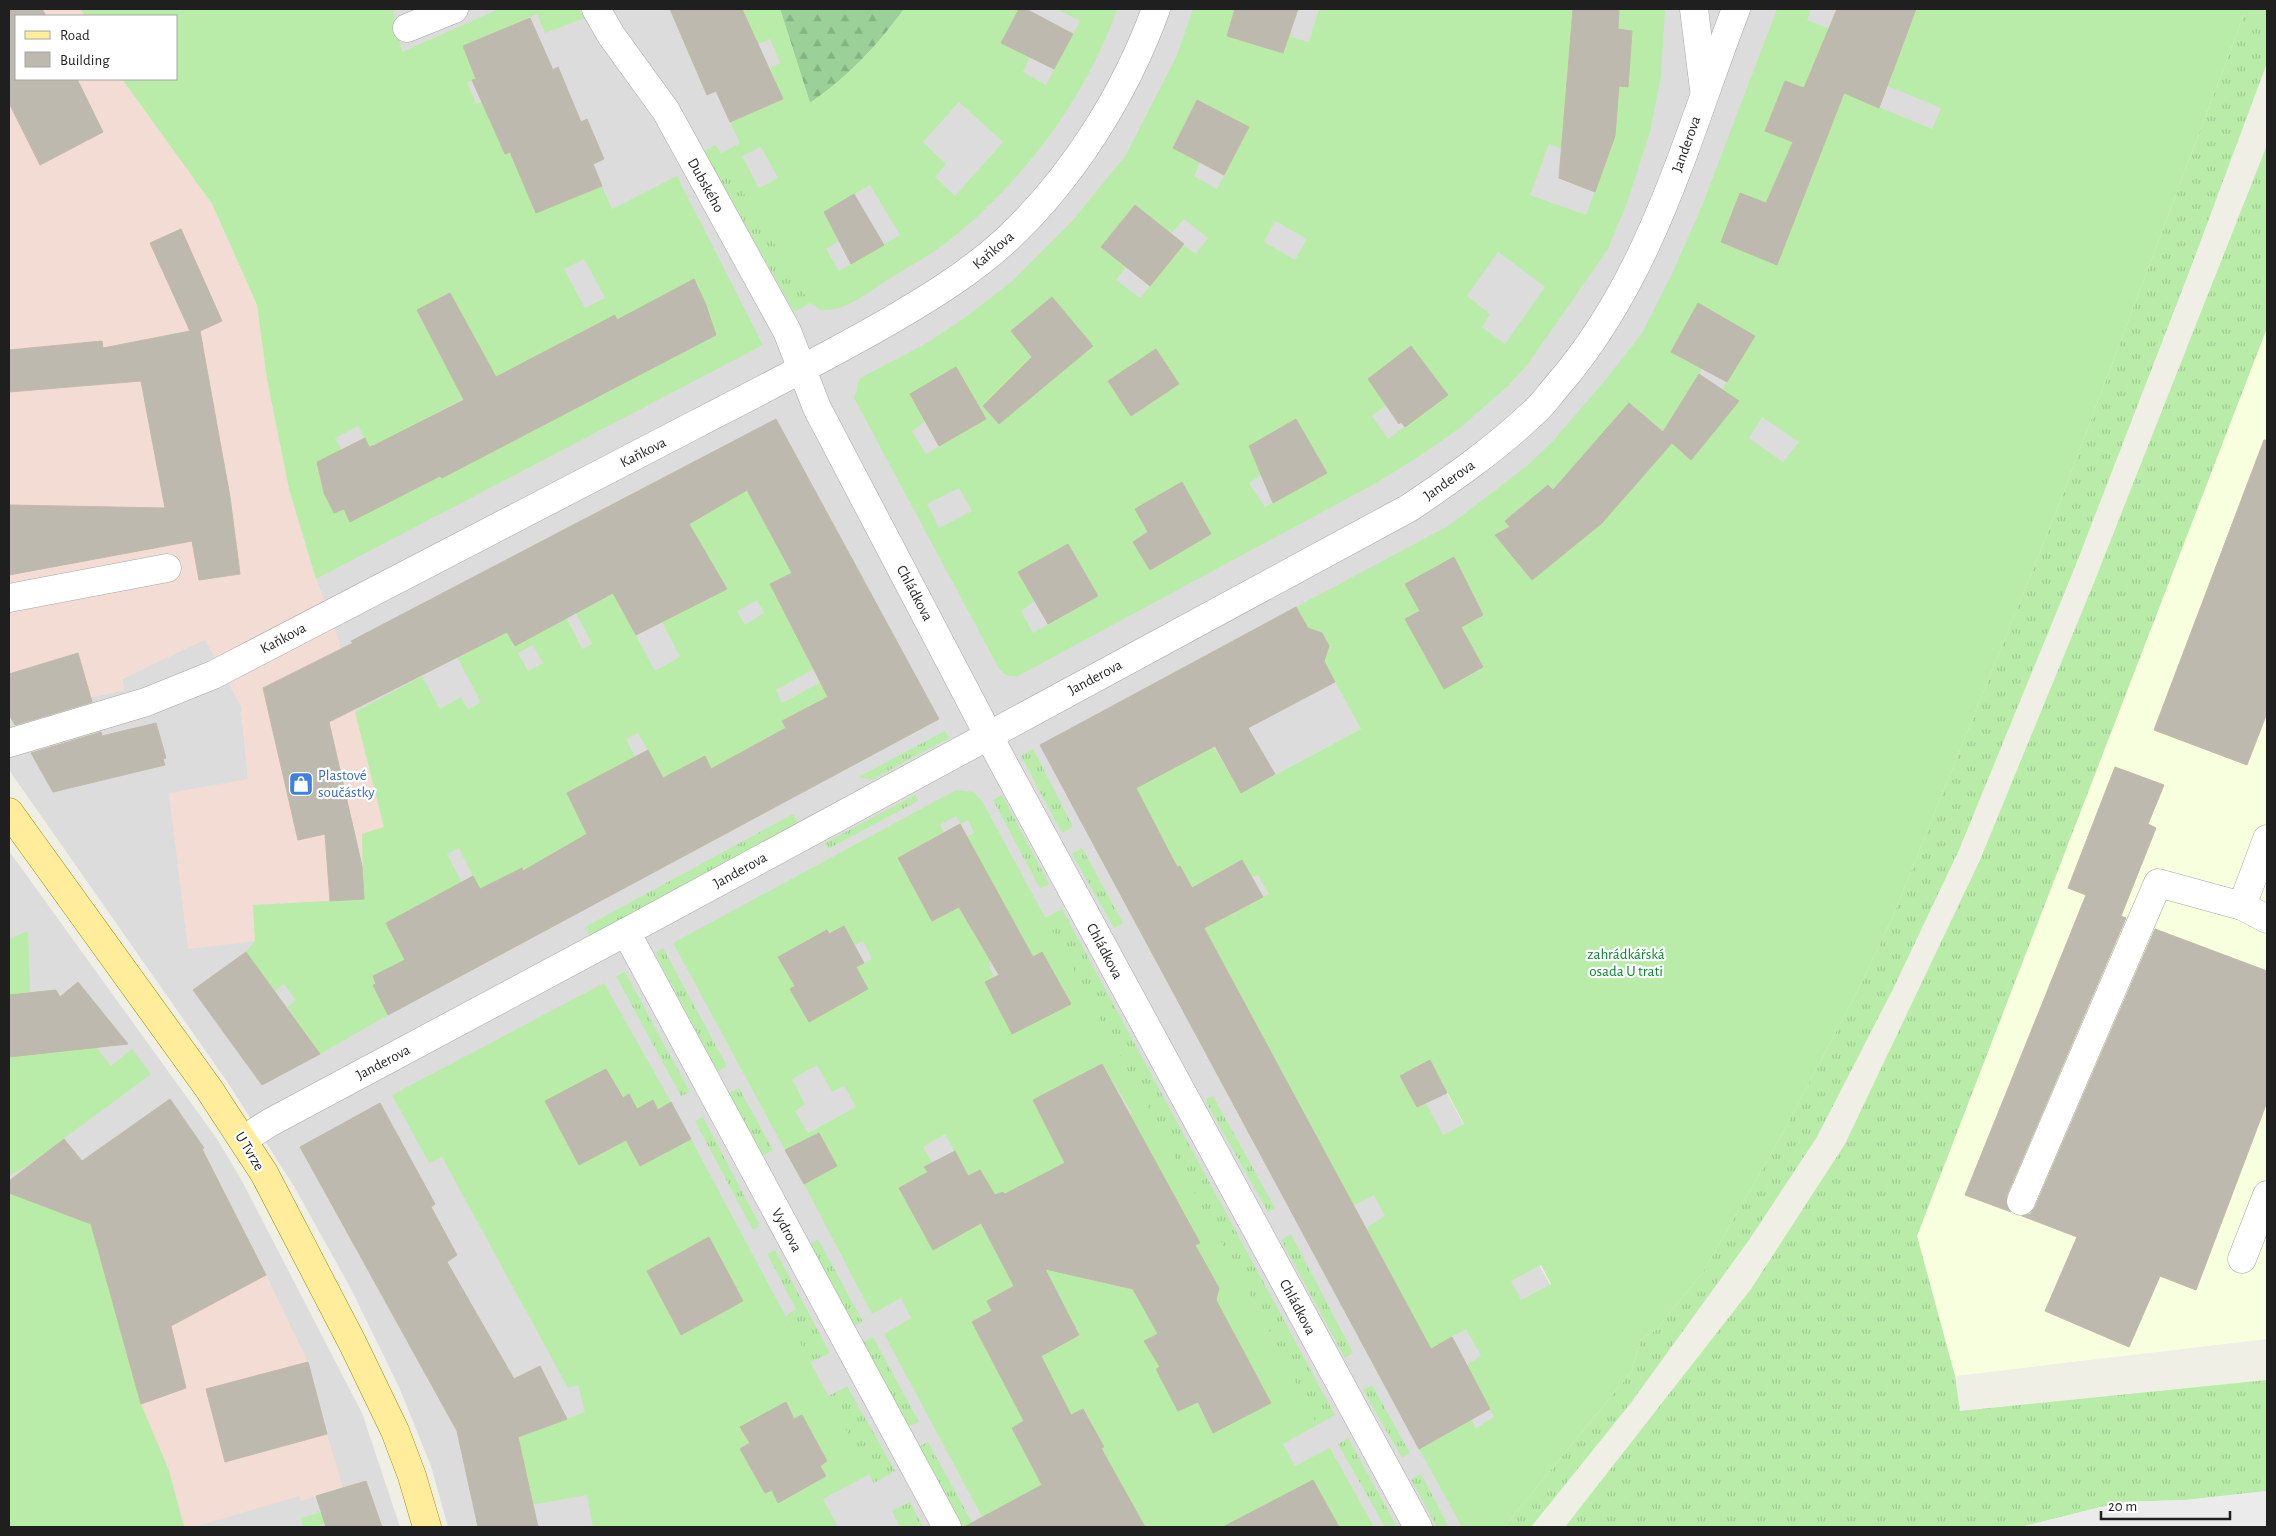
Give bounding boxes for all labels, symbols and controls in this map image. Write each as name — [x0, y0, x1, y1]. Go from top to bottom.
legend — [15, 15, 178, 80]
text: Road — [60, 28, 90, 43]
text: Building — [60, 53, 110, 68]
street label: Janderova — [1669, 114, 1704, 174]
street label: Dubského — [685, 156, 726, 215]
street label: Kaňkova — [970, 228, 1017, 272]
street label: Kaňkova — [618, 435, 669, 470]
street label: Janderova — [1421, 457, 1478, 503]
street label: Chládkova — [894, 563, 935, 624]
street label: Kaňkova — [258, 620, 309, 657]
street label: Janderova — [1066, 657, 1125, 698]
place label: Plastové součástky — [318, 768, 375, 800]
shop icon: Plastové součástky — [288, 771, 314, 797]
street label: Janderova — [711, 850, 770, 891]
street label: Chládkova — [1084, 921, 1125, 982]
park label: zahrádkářská osada U trati — [1587, 947, 1665, 979]
street label: Janderova — [354, 1042, 413, 1083]
street label: U Tvrze — [232, 1129, 267, 1173]
street label: Vydrova — [769, 1206, 804, 1255]
street label: Chládkova — [1277, 1277, 1318, 1338]
scale bar — [2101, 1488, 2230, 1520]
text: 20 m — [2108, 1499, 2137, 1514]

